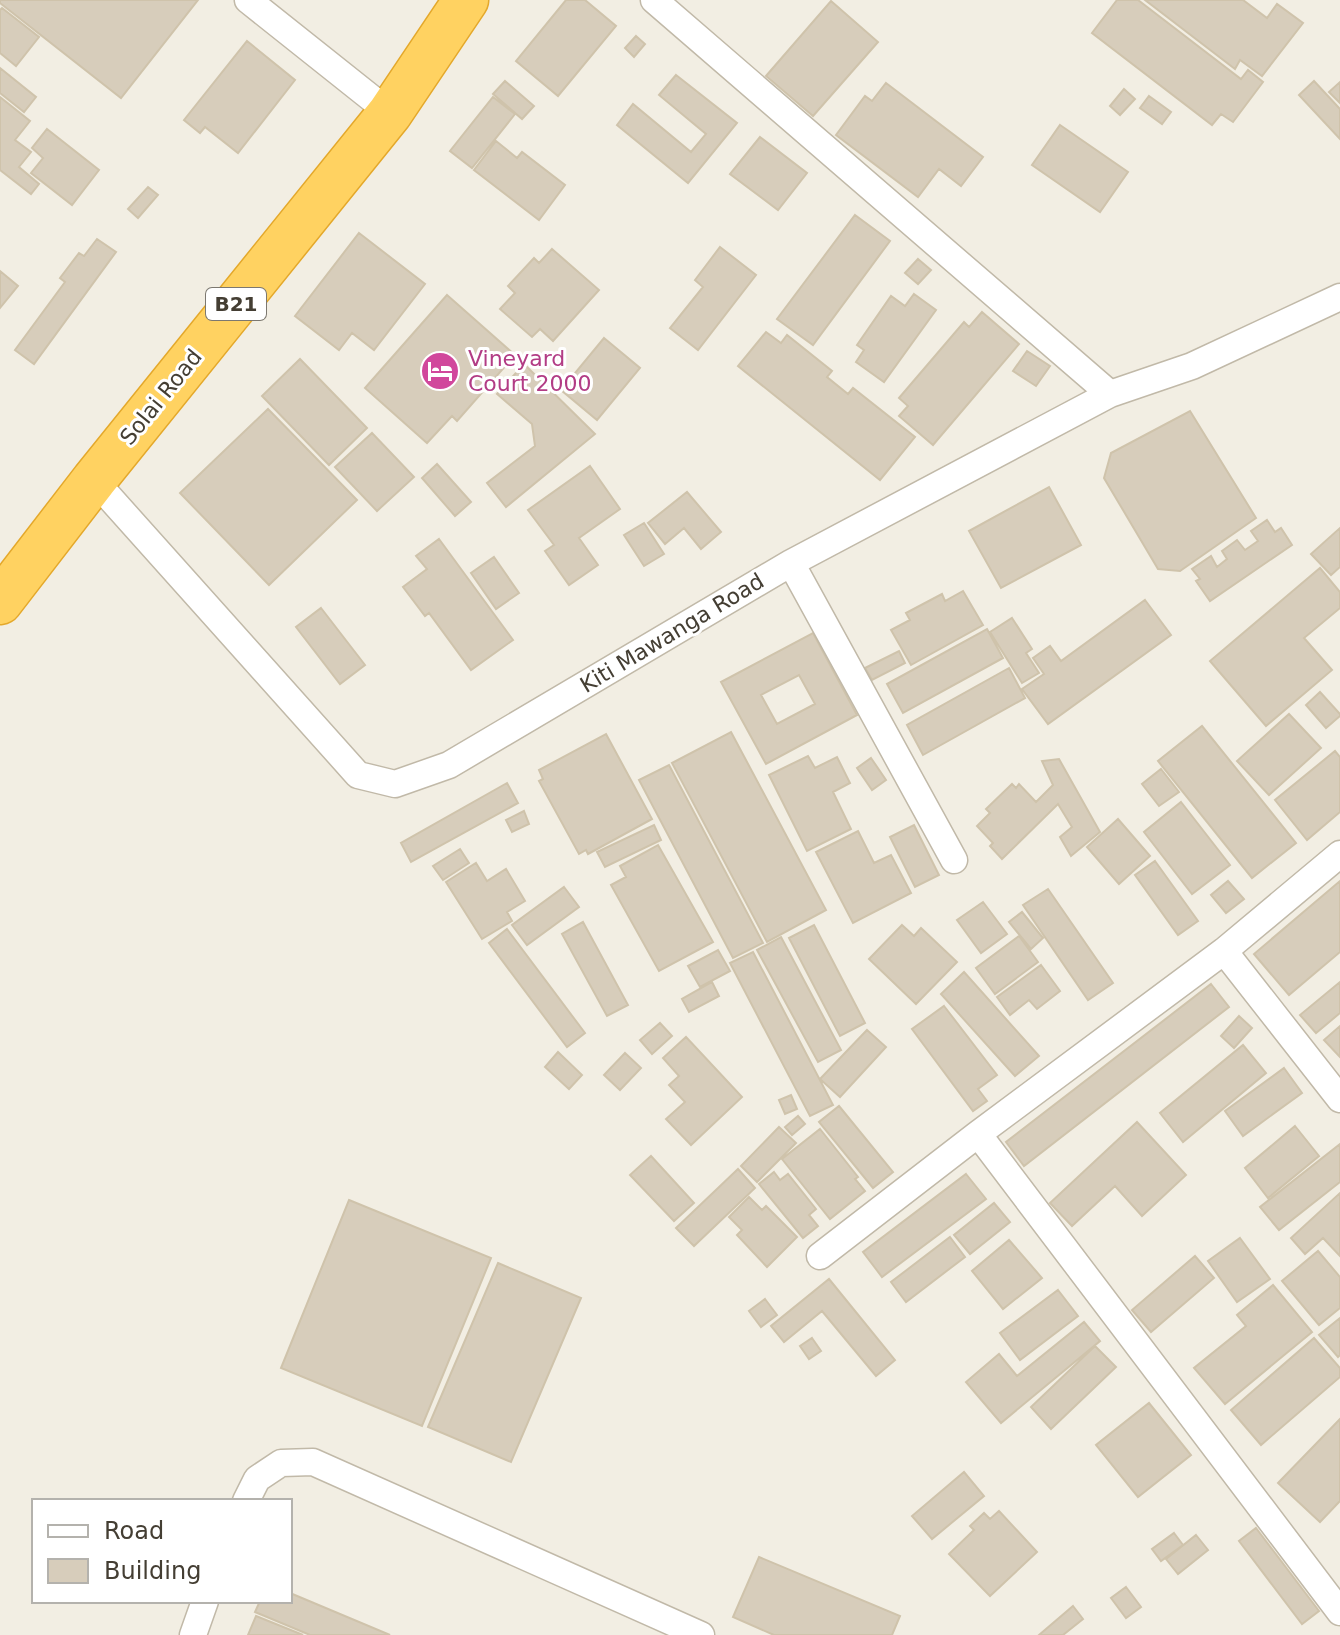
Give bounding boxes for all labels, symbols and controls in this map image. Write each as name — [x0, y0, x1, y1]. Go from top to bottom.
road number: B21 — [206, 288, 266, 320]
street label: Solai Road — [115, 344, 207, 450]
place label: Vineyard Court 2000 — [468, 346, 591, 396]
hotel icon: Vineyard Court 2000 — [419, 350, 461, 392]
street label: Kiti Mawanga Road — [576, 568, 768, 698]
legend — [32, 1499, 292, 1603]
text: Road — [104, 1517, 164, 1545]
text: Building — [104, 1557, 201, 1585]

